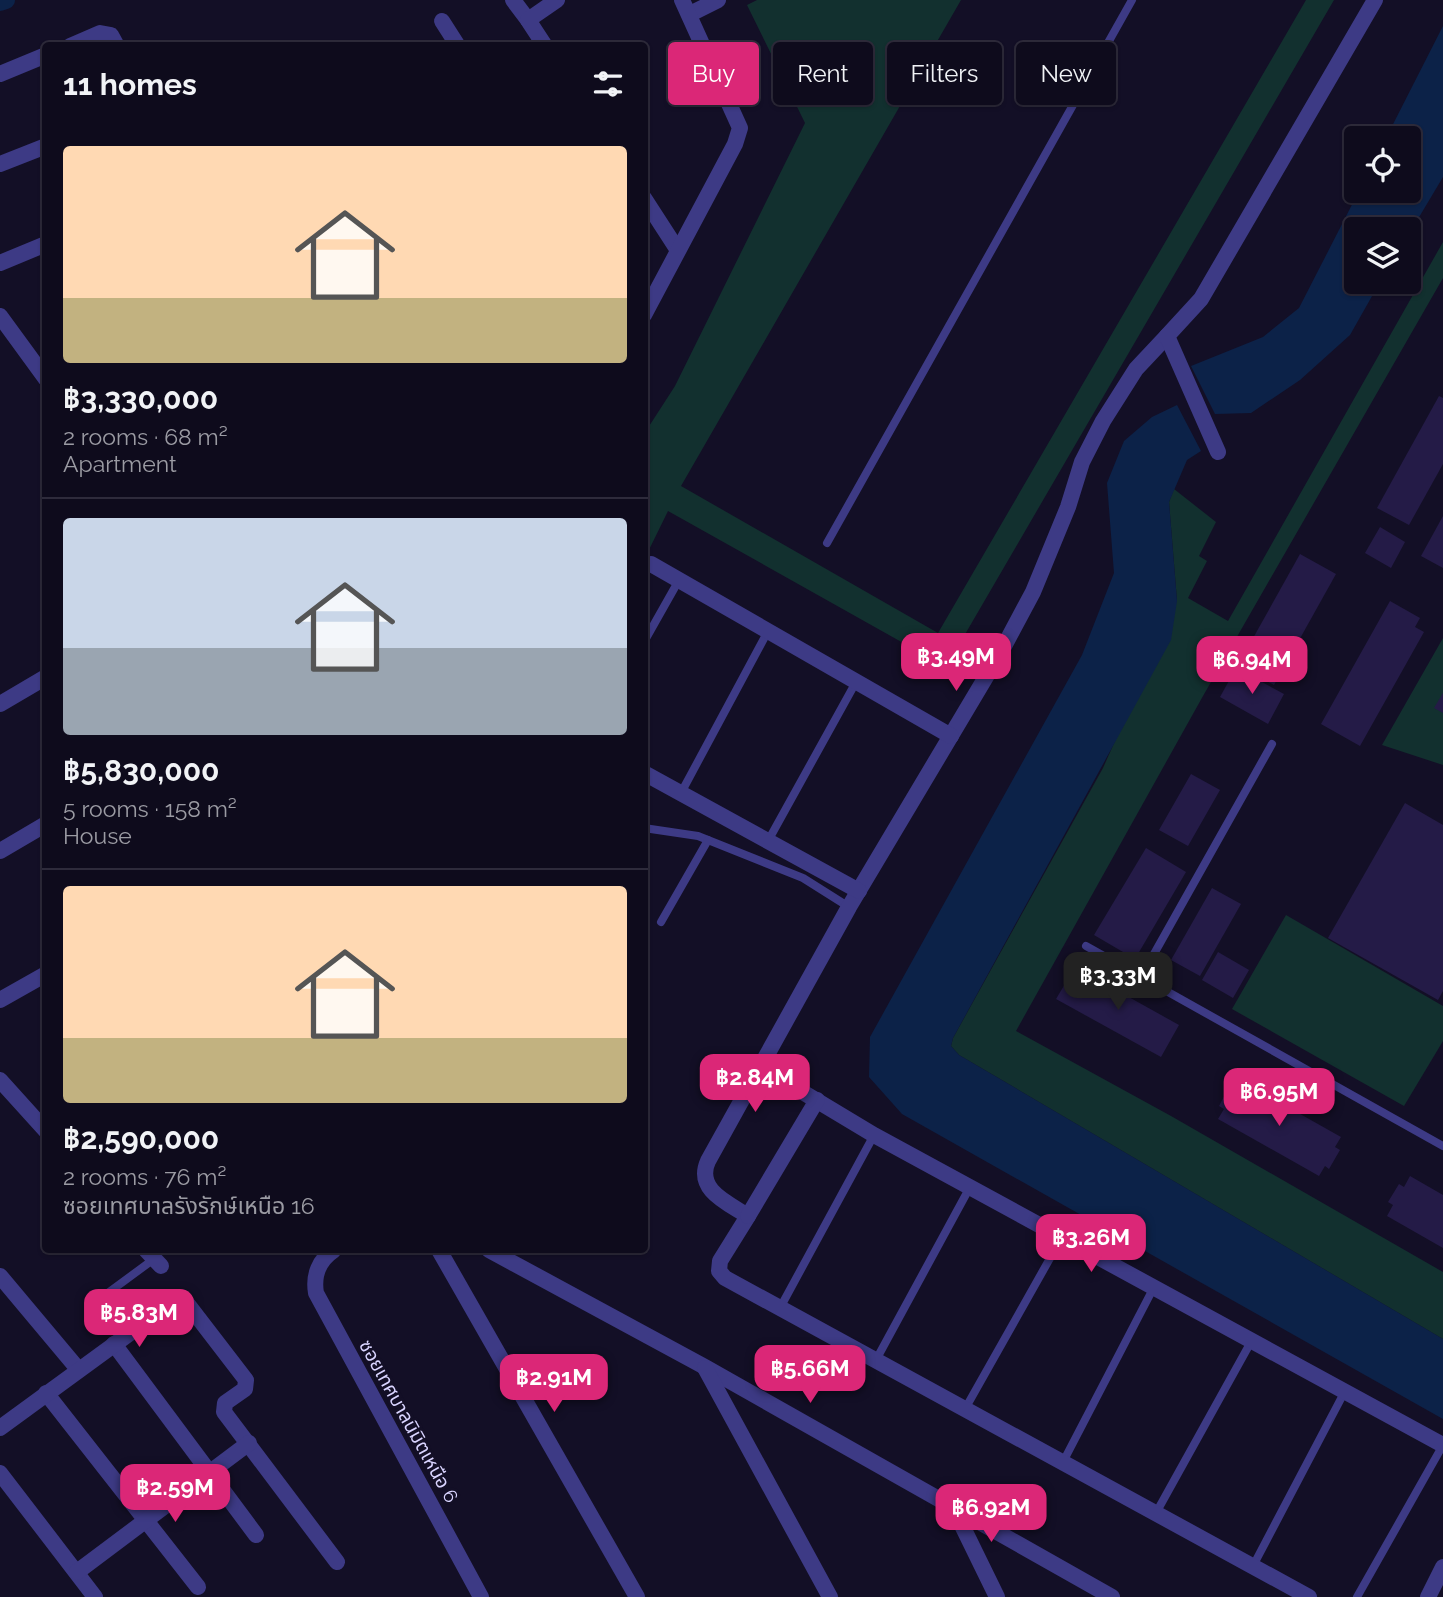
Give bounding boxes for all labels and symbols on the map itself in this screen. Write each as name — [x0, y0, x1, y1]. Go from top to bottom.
pin: ฿3.49M — [899, 634, 1013, 693]
pin: ฿6.94M — [1195, 636, 1309, 696]
pin: ฿3.33M — [1061, 953, 1175, 1012]
pin: ฿2.84M — [698, 1054, 812, 1114]
pin: ฿6.95M — [1222, 1068, 1336, 1128]
pin: ฿3.26M — [1034, 1214, 1148, 1274]
pin: ฿5.83M — [82, 1290, 196, 1349]
street label: ซอยเทศบาลนิมิตเหนือ 6 — [355, 1336, 463, 1506]
pin: ฿5.66M — [753, 1346, 867, 1405]
pin: ฿2.91M — [497, 1354, 611, 1414]
pin: ฿2.59M — [118, 1464, 232, 1524]
pin: ฿6.92M — [934, 1484, 1048, 1544]

